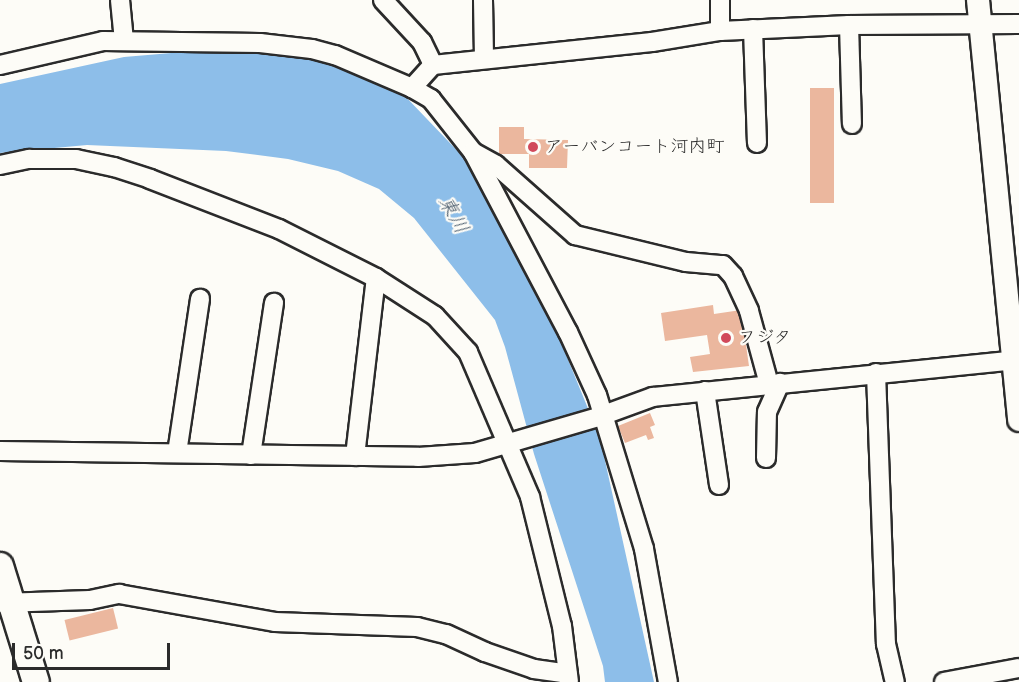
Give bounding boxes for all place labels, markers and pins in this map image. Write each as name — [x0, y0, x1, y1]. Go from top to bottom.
place label: アーバンコート河内町 — [545, 136, 724, 158]
marker: アーバンコート河内町 — [526, 140, 540, 154]
place label: フジタ — [738, 327, 792, 349]
marker: フジタ — [719, 331, 733, 345]

